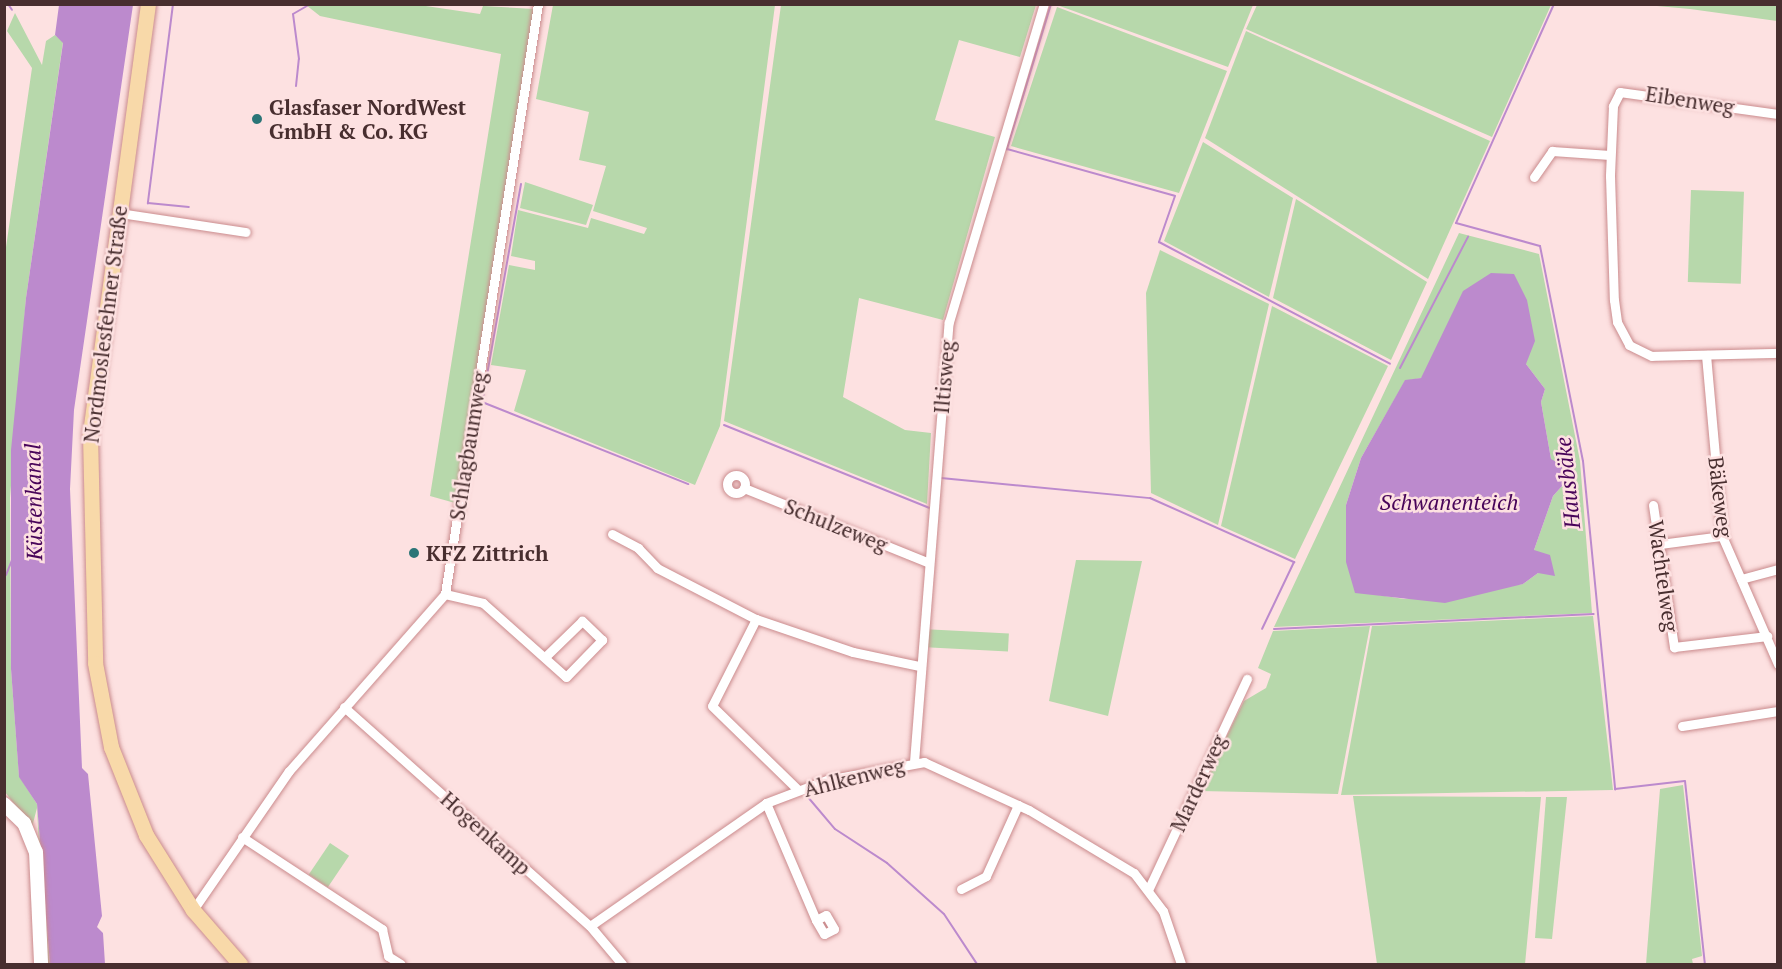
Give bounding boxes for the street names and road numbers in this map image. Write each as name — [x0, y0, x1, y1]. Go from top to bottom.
street label: Eibenweg — [1644, 81, 1736, 119]
street label: Nordmoslesfehner Straße — [78, 204, 132, 444]
street label: Iltisweg — [928, 339, 960, 415]
street label: Schlagbaumweg — [444, 370, 492, 522]
street label: Bäkeweg — [1704, 455, 1738, 539]
street label: Schulzeweg — [781, 493, 891, 557]
street label: Wachtelweg — [1644, 519, 1684, 633]
street label: Marderweg — [1165, 731, 1231, 835]
street label: Ahlkenweg — [801, 752, 907, 802]
street label: Hogenkamp — [436, 786, 536, 880]

